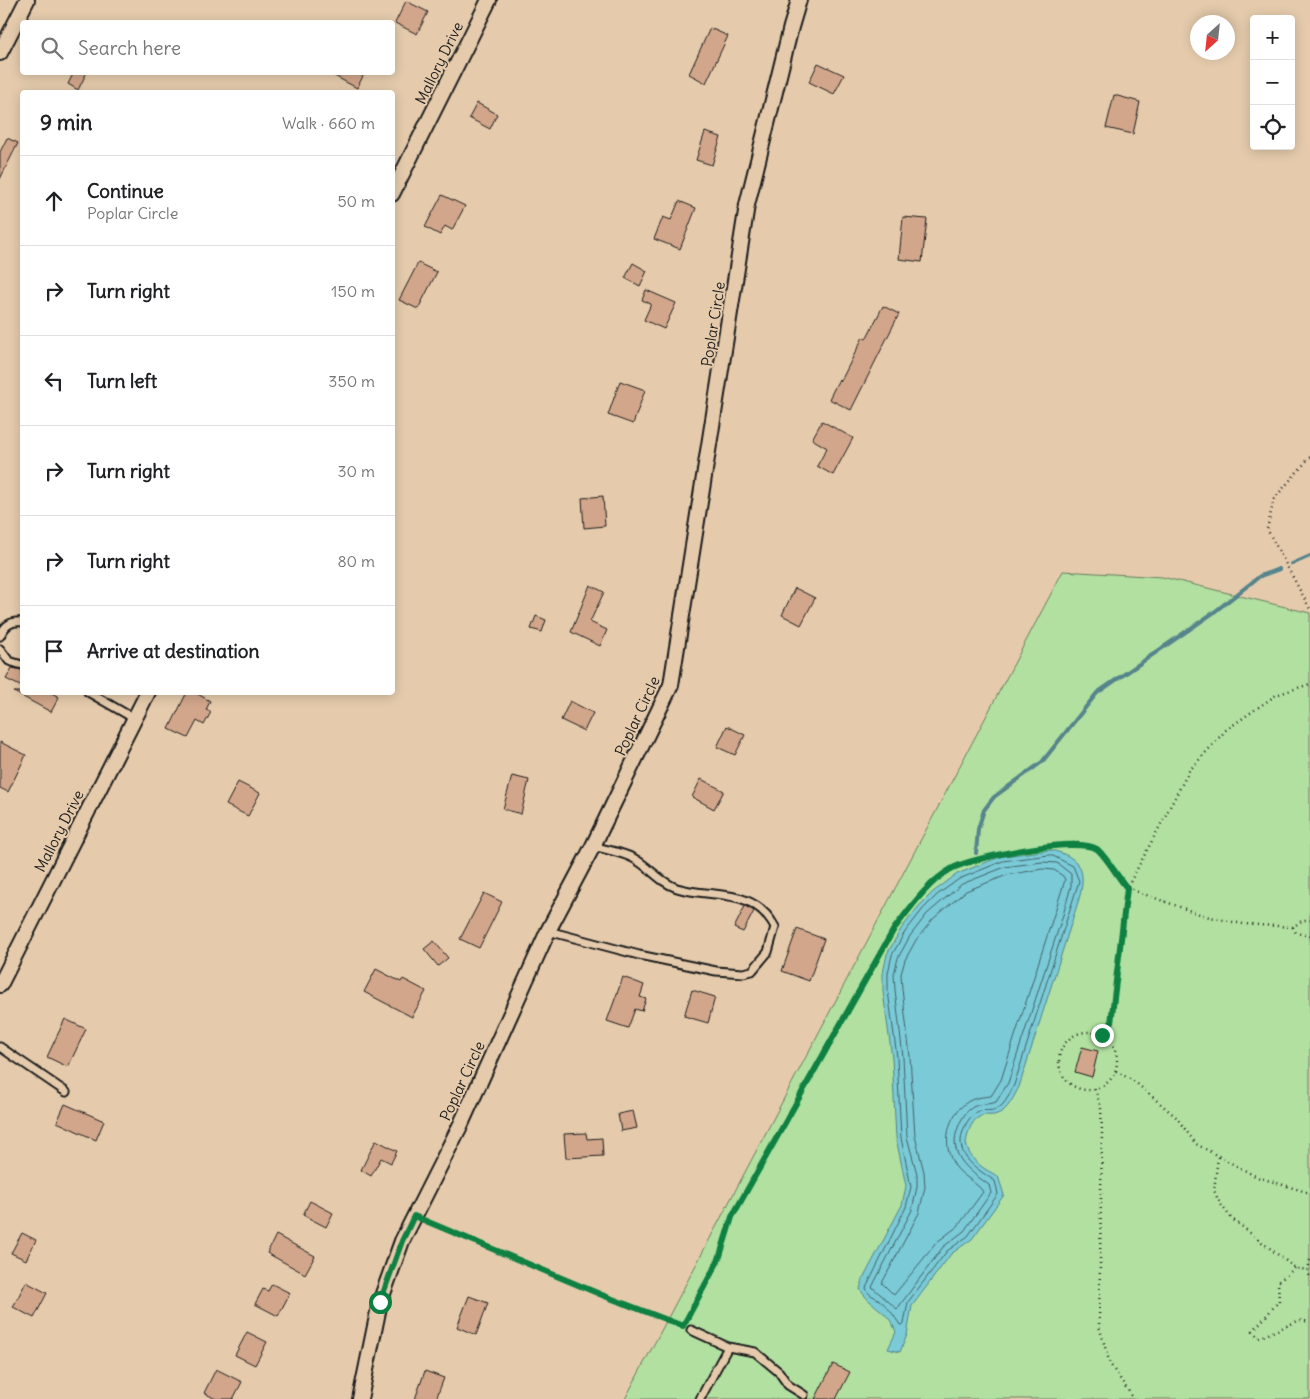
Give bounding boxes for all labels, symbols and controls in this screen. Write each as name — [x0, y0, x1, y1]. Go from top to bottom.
north arrow — [1190, 15, 1235, 60]
map controls — [1250, 15, 1295, 150]
button: + — [1250, 15, 1295, 60]
street label: Mallory Drive — [411, 19, 467, 107]
search box — [20, 20, 395, 75]
icon: search — [38, 34, 66, 62]
text: Search here — [78, 36, 181, 60]
button: − — [1250, 60, 1295, 105]
button: locate — [1250, 105, 1295, 150]
text: 9 min — [40, 109, 92, 136]
text: Walk · 660 m — [282, 113, 375, 133]
text: Continue — [87, 179, 164, 203]
icon: ahead — [40, 187, 68, 215]
text: 50 m — [337, 191, 375, 211]
text: Poplar Circle — [87, 203, 178, 223]
icon: right — [40, 277, 68, 305]
text: Turn right — [87, 279, 170, 303]
street label: Poplar Circle — [697, 280, 729, 368]
text: 150 m — [331, 281, 375, 301]
icon: left — [40, 367, 68, 395]
text: Turn left — [87, 369, 157, 393]
text: 350 m — [328, 371, 375, 391]
icon: right — [40, 457, 68, 485]
text: Turn right — [87, 459, 170, 483]
text: 30 m — [338, 461, 375, 481]
icon: right — [40, 547, 68, 575]
text: Turn right — [87, 549, 170, 573]
text: 80 m — [337, 551, 375, 571]
icon: arrive — [40, 637, 68, 665]
text: Arrive at destination — [87, 639, 260, 663]
street label: Poplar Circle — [610, 673, 664, 759]
street label: Mallory Drive — [30, 787, 88, 875]
route end — [1091, 1024, 1114, 1047]
street label: Poplar Circle — [435, 1038, 489, 1124]
route start — [369, 1291, 392, 1314]

